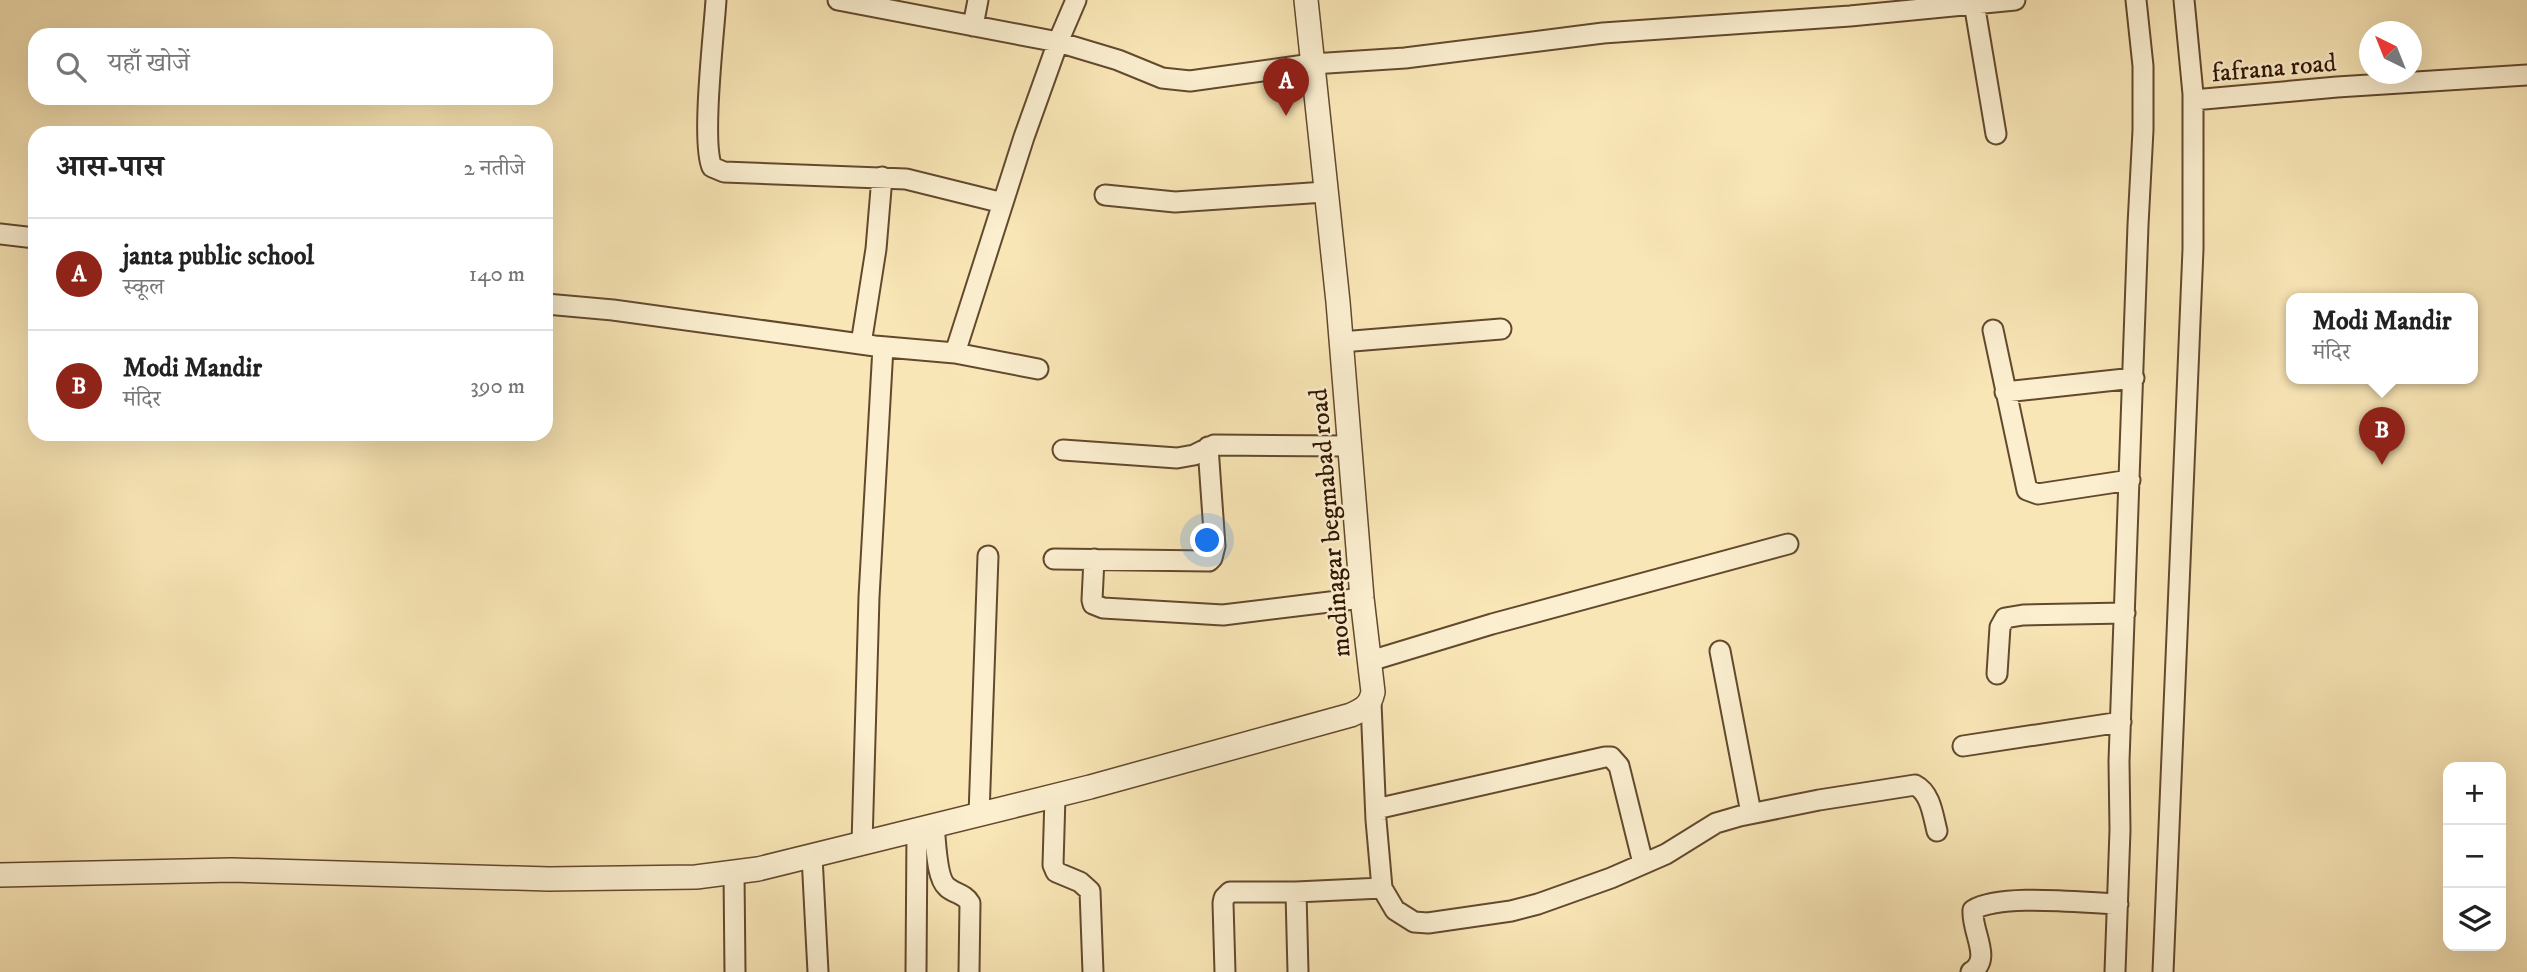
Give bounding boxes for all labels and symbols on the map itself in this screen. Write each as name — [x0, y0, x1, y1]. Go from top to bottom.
north arrow — [2359, 21, 2422, 84]
street label: fafrana road — [2211, 47, 2338, 90]
pin: A — [1263, 58, 1309, 116]
street label: modinagar begmabad road — [1302, 387, 1359, 659]
pin: B — [2359, 407, 2405, 465]
your location — [1190, 523, 1224, 557]

